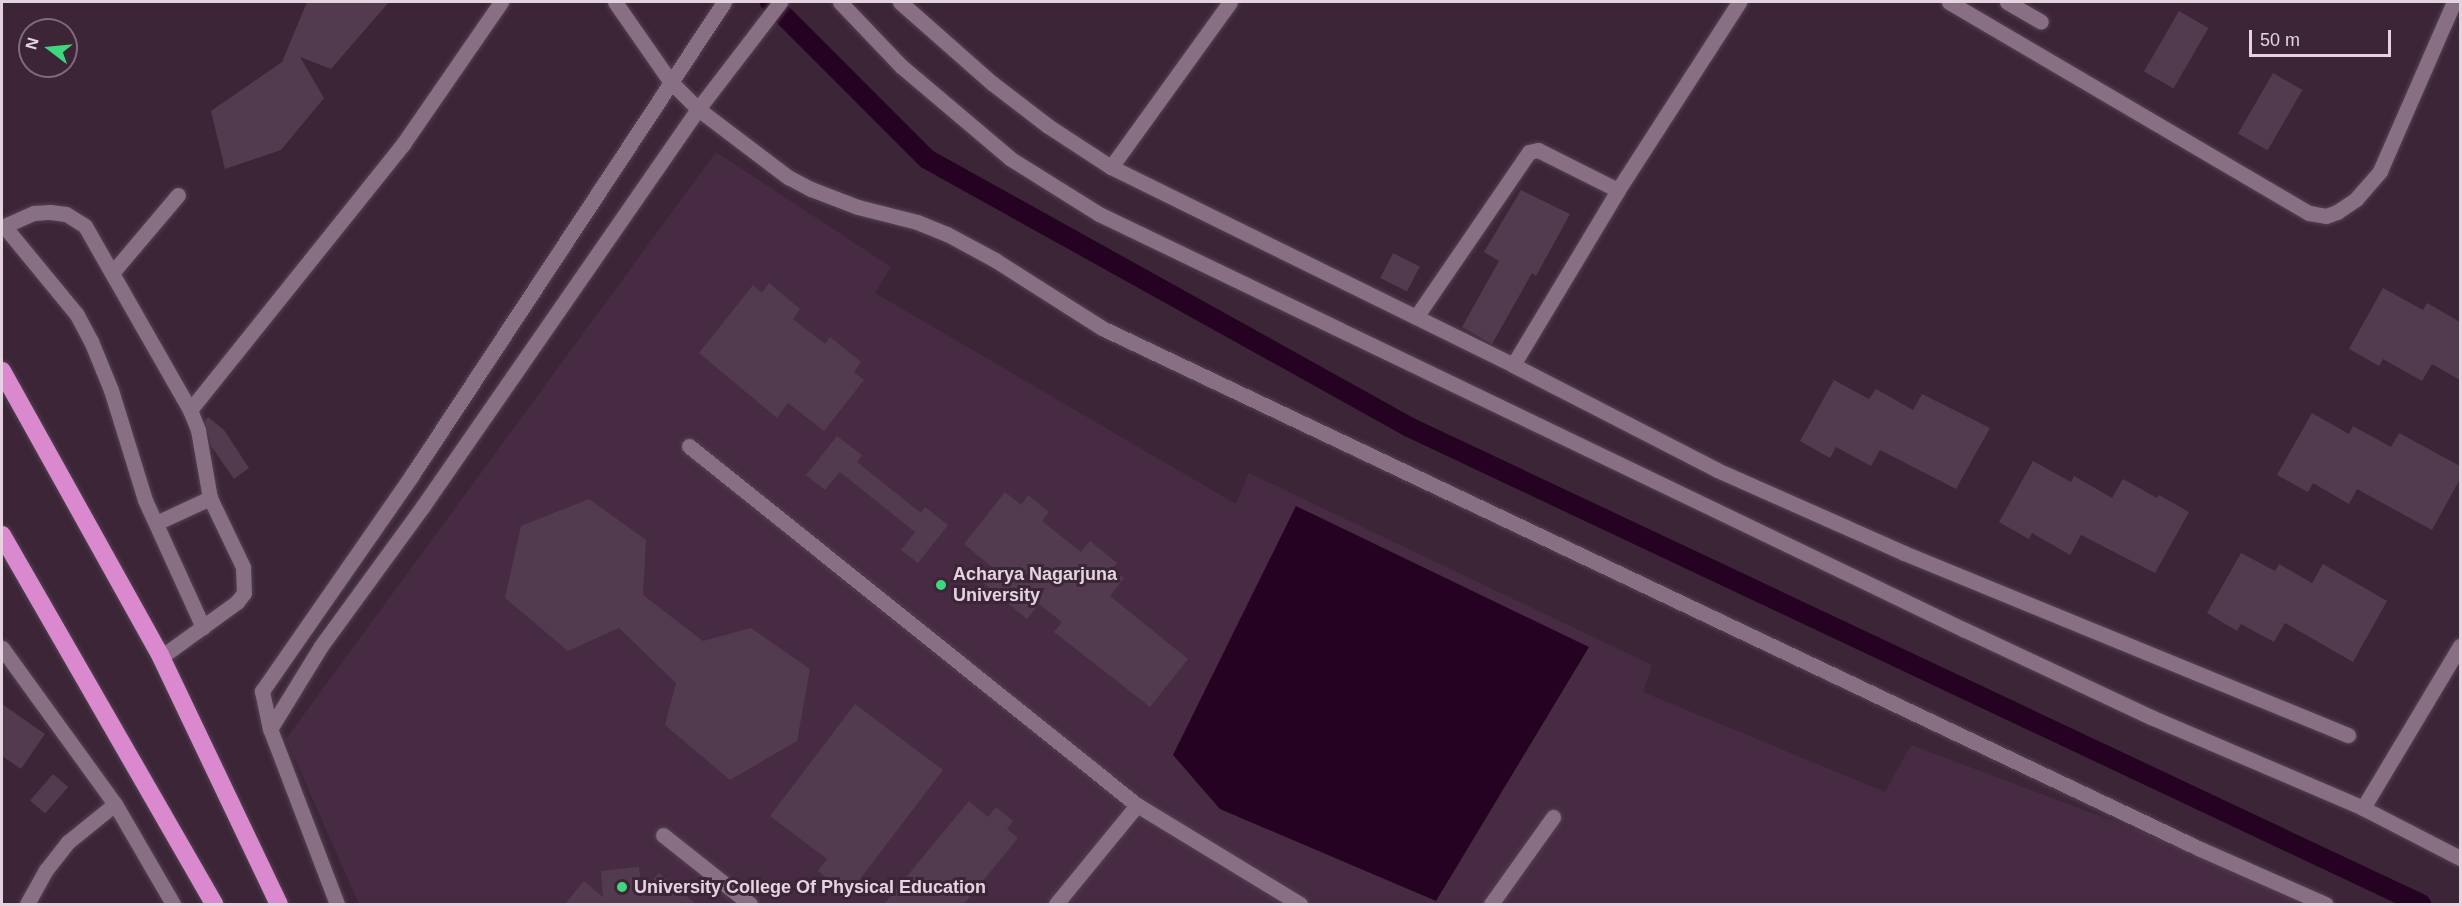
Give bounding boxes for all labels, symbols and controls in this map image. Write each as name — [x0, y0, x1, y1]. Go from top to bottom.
north arrow — [18, 18, 78, 78]
scale bar — [2252, 18, 2394, 56]
text: 50 m — [2260, 30, 2300, 50]
text: N — [22, 36, 42, 51]
place label: Acharya Nagarjuna University — [953, 564, 1117, 606]
marker: Acharya Nagarjuna University — [934, 578, 948, 592]
place label: University College Of Physical Education — [634, 876, 986, 898]
marker: University College Of Physical Education — [615, 880, 629, 894]

